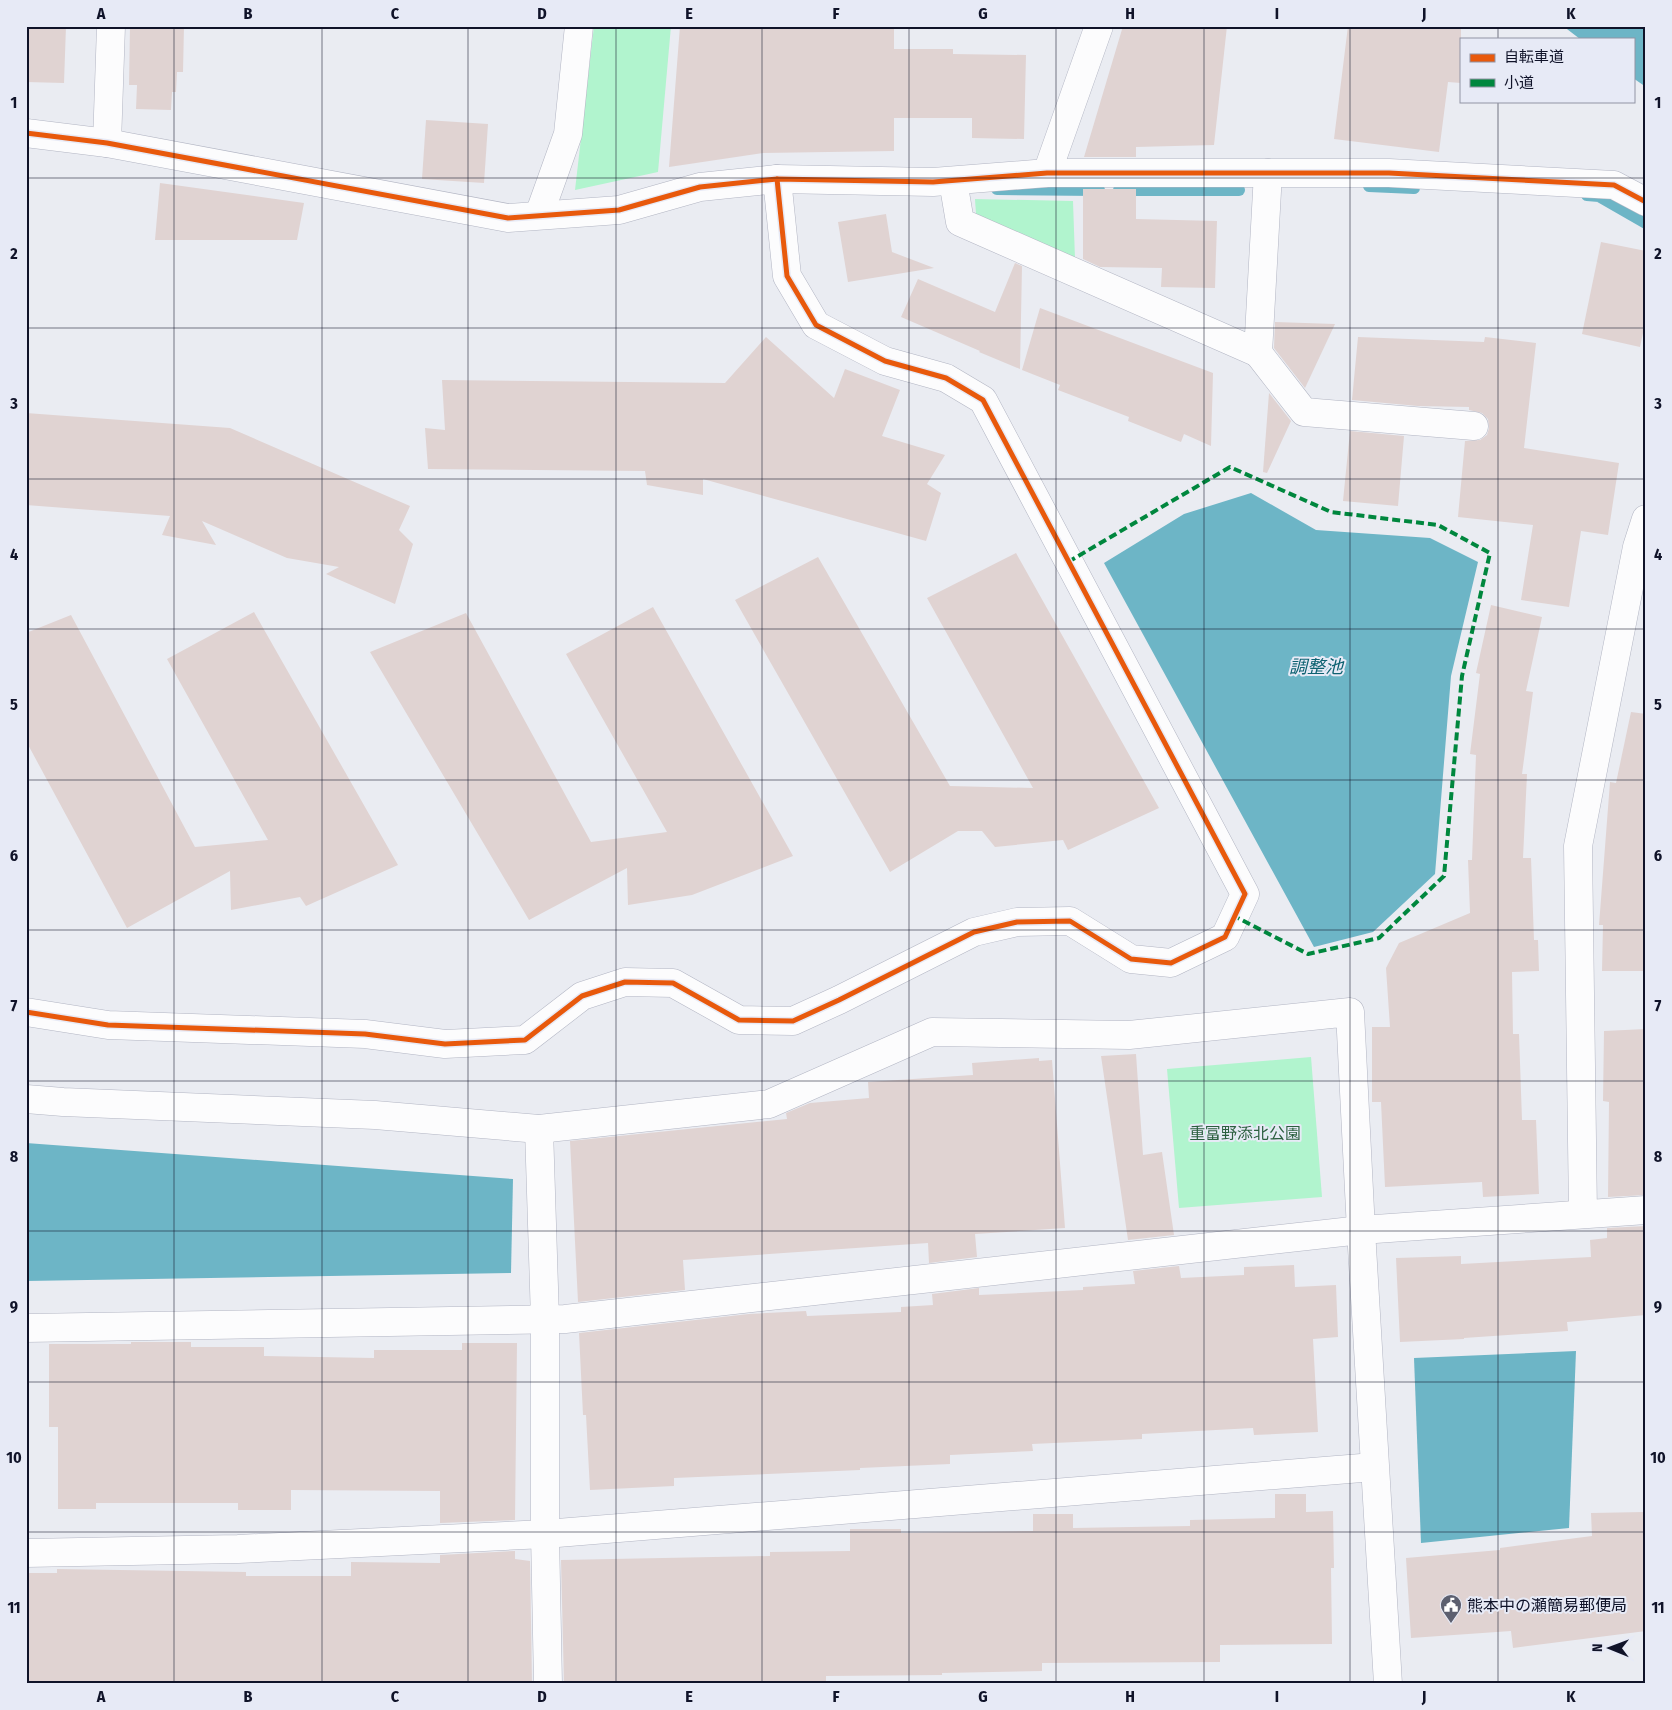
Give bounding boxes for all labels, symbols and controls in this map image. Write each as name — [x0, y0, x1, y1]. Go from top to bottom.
text: A — [96, 4, 106, 23]
text: B — [244, 4, 253, 23]
text: C — [391, 4, 400, 23]
text: D — [537, 4, 547, 23]
text: E — [685, 4, 693, 23]
text: F — [832, 4, 840, 23]
text: G — [978, 4, 988, 23]
text: H — [1125, 4, 1135, 23]
text: I — [1275, 4, 1279, 23]
text: J — [1421, 4, 1426, 23]
text: K — [1566, 4, 1576, 23]
legend — [1460, 38, 1634, 102]
text: 自転車道 — [1504, 48, 1564, 66]
text: 小道 — [1504, 74, 1534, 92]
text: 1 — [11, 93, 17, 112]
text: 1 — [1655, 93, 1661, 112]
text: 2 — [9, 244, 18, 263]
text: 2 — [1653, 244, 1662, 263]
text: 3 — [9, 394, 18, 413]
text: 3 — [1653, 394, 1662, 413]
text: 4 — [10, 545, 18, 564]
text: 4 — [1654, 545, 1662, 564]
water label: 調整池 — [1289, 656, 1345, 678]
text: 5 — [10, 695, 18, 714]
text: 5 — [1654, 695, 1662, 714]
text: 6 — [10, 846, 18, 865]
text: 6 — [1654, 846, 1662, 865]
text: 7 — [11, 996, 18, 1015]
text: 7 — [1655, 996, 1662, 1015]
park label: 重富野添北公園 — [1189, 1124, 1301, 1143]
text: 8 — [10, 1147, 19, 1166]
text: 8 — [1654, 1147, 1663, 1166]
text: 9 — [10, 1297, 18, 1316]
text: 9 — [1654, 1297, 1662, 1316]
text: 10 — [6, 1448, 22, 1467]
text: 10 — [1650, 1448, 1666, 1467]
public building icon: 熊本中の瀬簡易郵便局 — [1439, 1593, 1463, 1624]
place label: 熊本中の瀬簡易郵便局 — [1467, 1596, 1627, 1615]
text: 11 — [7, 1598, 21, 1617]
text: 11 — [1651, 1598, 1665, 1617]
north arrow — [1584, 1622, 1634, 1672]
text: N — [1589, 1643, 1606, 1652]
text: A — [96, 1687, 106, 1706]
text: B — [244, 1687, 253, 1706]
text: C — [391, 1687, 400, 1706]
text: D — [537, 1687, 547, 1706]
text: E — [685, 1687, 693, 1706]
text: F — [832, 1687, 840, 1706]
text: G — [978, 1687, 988, 1706]
text: H — [1125, 1687, 1135, 1706]
text: I — [1275, 1687, 1279, 1706]
text: J — [1421, 1687, 1426, 1706]
text: K — [1566, 1687, 1576, 1706]

